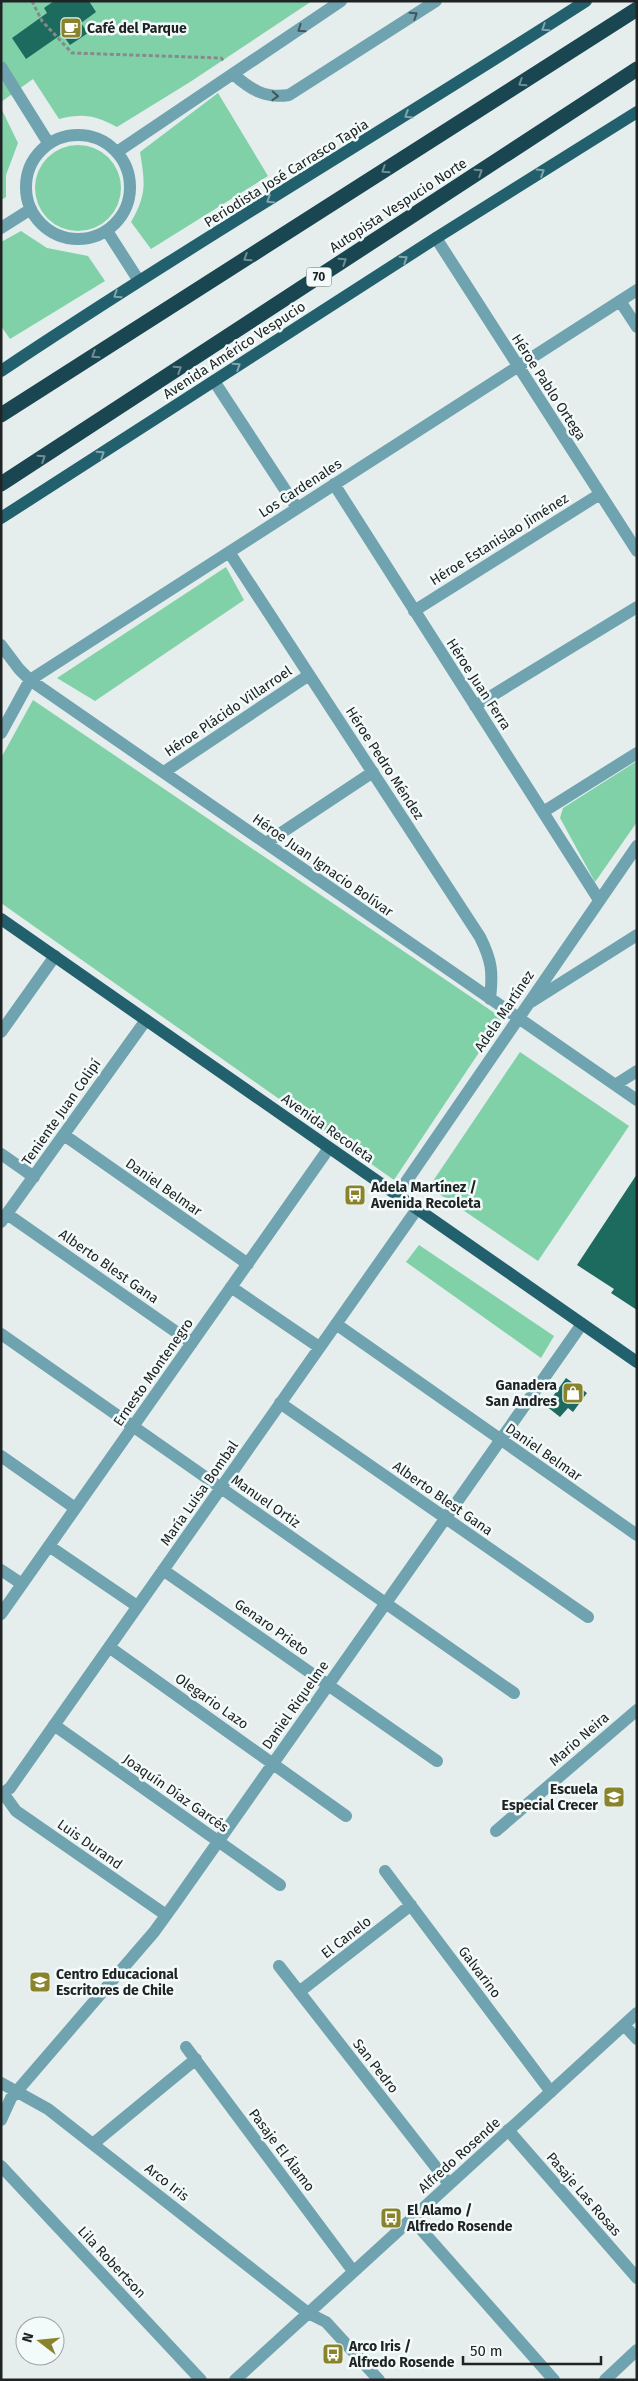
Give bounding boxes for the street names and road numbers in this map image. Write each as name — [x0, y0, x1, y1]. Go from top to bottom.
street label: Periodista José Carrasco Tapia — [201, 116, 371, 231]
street label: Autopista Vespucio Norte — [326, 155, 470, 256]
road number: 70 — [306, 268, 332, 286]
street label: Avenida Américo Vespucio — [160, 298, 309, 403]
street label: Héroe Pablo Ortega — [508, 331, 589, 444]
street label: Los Cardenales — [256, 455, 345, 521]
street label: Héroe Estanislao Jiménez — [427, 490, 572, 589]
street label: Héroe Juan Ferra — [443, 635, 514, 733]
street label: Héroe Plácido Villarroel — [161, 662, 295, 760]
street label: Héroe Pedro Méndez — [342, 704, 427, 823]
street label: Héroe Juan Ignacio Bolívar — [249, 810, 397, 921]
street label: Adela Martínez — [471, 967, 538, 1055]
street label: Teniente Juan Colipí — [18, 1056, 105, 1169]
street label: Avenida Recoleta — [278, 1090, 377, 1167]
street label: Daniel Belmar — [122, 1155, 206, 1220]
street label: Alberto Blest Gana — [56, 1226, 162, 1307]
street label: Ernesto Montenegro — [110, 1315, 197, 1430]
street label: Daniel Belmar — [502, 1420, 586, 1485]
street label: María Luisa Bombal — [157, 1438, 242, 1549]
street label: Alberto Blest Gana — [390, 1458, 496, 1539]
street label: Manuel Ortiz — [228, 1471, 304, 1531]
street label: Genaro Prieto — [231, 1595, 312, 1659]
street label: Daniel Riquelme — [259, 1658, 332, 1753]
street label: Olegario Lazo — [172, 1670, 252, 1733]
street label: Mario Neira — [546, 1709, 613, 1770]
street label: Joaquín Díaz Garcés — [120, 1751, 232, 1836]
street label: Luis Durand — [54, 1816, 125, 1873]
street label: El Canelo — [318, 1913, 375, 1962]
street label: Galvarino — [455, 1943, 505, 2001]
street label: San Pedro — [349, 2036, 402, 2097]
street label: Pasaje El Álamo — [245, 2105, 319, 2195]
street label: Alfredo Rosende — [415, 2114, 504, 2197]
street label: Pasaje Las Rosas — [543, 2149, 625, 2240]
street label: Arco Iris — [141, 2160, 193, 2205]
street label: Lila Robertson — [74, 2223, 149, 2302]

